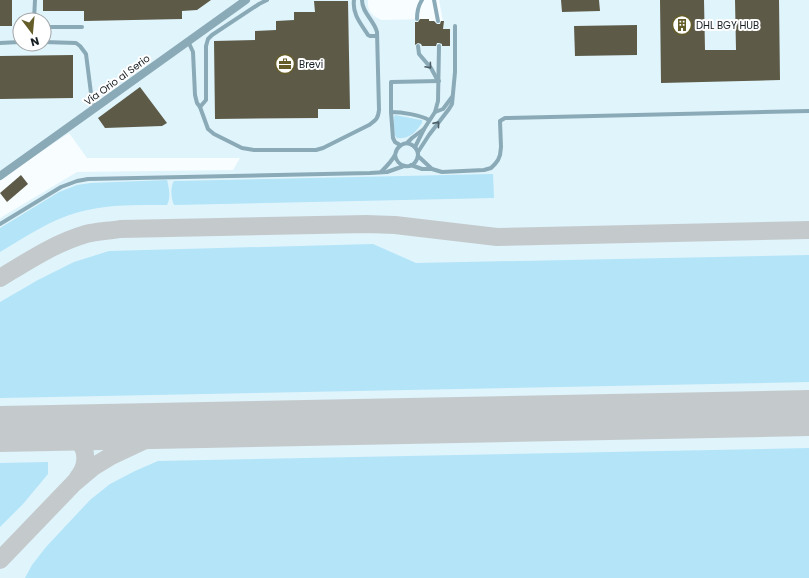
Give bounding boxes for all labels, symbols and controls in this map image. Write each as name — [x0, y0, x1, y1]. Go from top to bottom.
north arrow — [12, 12, 52, 52]
building icon: DHL BGY HUB — [671, 14, 693, 36]
place label: DHL BGY HUB — [696, 18, 759, 33]
text: N — [29, 33, 41, 50]
street label: Via Orio al Serio — [81, 51, 153, 109]
office icon: Brevi — [274, 53, 296, 75]
place label: Brevi — [299, 57, 323, 72]
one-way arrow — [425, 61, 432, 69]
one-way arrow — [432, 122, 439, 129]

